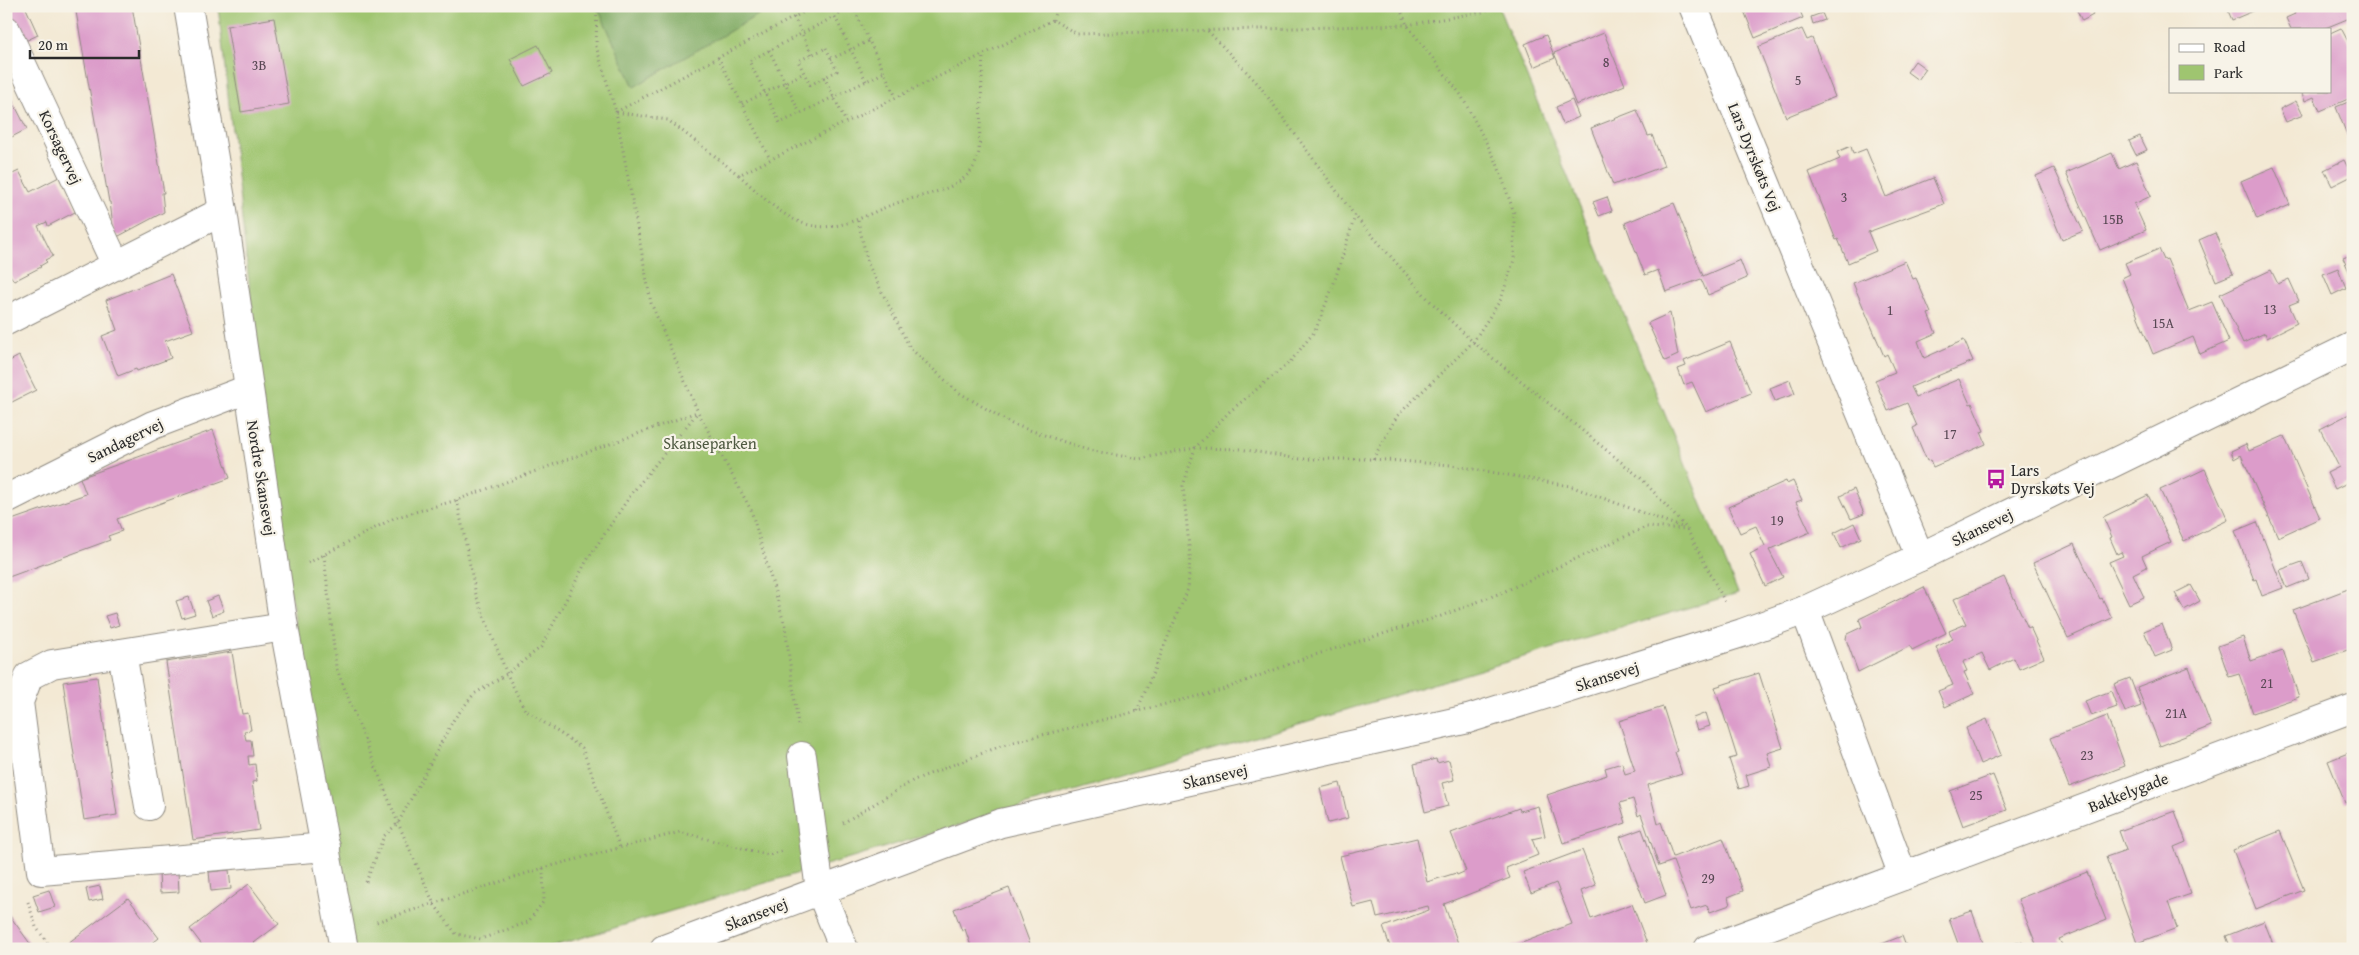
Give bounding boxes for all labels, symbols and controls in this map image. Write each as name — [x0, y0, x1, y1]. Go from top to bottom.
scale bar — [30, 28, 139, 60]
legend — [2169, 28, 2332, 92]
text: 20 m — [38, 34, 69, 55]
text: Road — [2214, 36, 2245, 57]
house number: 8 — [1603, 52, 1610, 72]
house number: 3B — [252, 55, 266, 75]
text: Park — [2214, 62, 2243, 83]
house number: 5 — [1795, 70, 1801, 90]
street label: Lars Dyrskøts Vej — [1722, 99, 1788, 215]
street label: Korsagervej — [33, 106, 89, 188]
house number: 3 — [1841, 187, 1847, 207]
house number: 15B — [2102, 209, 2124, 229]
house number: 13 — [2263, 299, 2277, 319]
house number: 1 — [1887, 300, 1893, 320]
house number: 15A — [2152, 313, 2174, 333]
street label: Sandagervej — [83, 411, 167, 469]
street label: Nordre Skansevej — [241, 418, 283, 538]
house number: 17 — [1943, 424, 1957, 444]
park label: Skanseparken — [663, 431, 757, 455]
place label: Lars Dyrskøts Vej — [2011, 458, 2095, 500]
bus stop icon: Lars Dyrskøts Vej — [1985, 468, 2007, 490]
street label: Skansevej — [1947, 502, 2017, 552]
house number: 19 — [1770, 510, 1784, 530]
street label: Skansevej — [1572, 654, 1642, 698]
house number: 21 — [2260, 673, 2274, 693]
house number: 21A — [2165, 703, 2187, 723]
house number: 23 — [2080, 745, 2094, 765]
street label: Skansevej — [1180, 757, 1250, 795]
street label: Bakkelygade — [2084, 766, 2172, 818]
house number: 25 — [1969, 785, 1983, 805]
house number: 29 — [1701, 868, 1715, 888]
street label: Skansevej — [721, 891, 791, 937]

